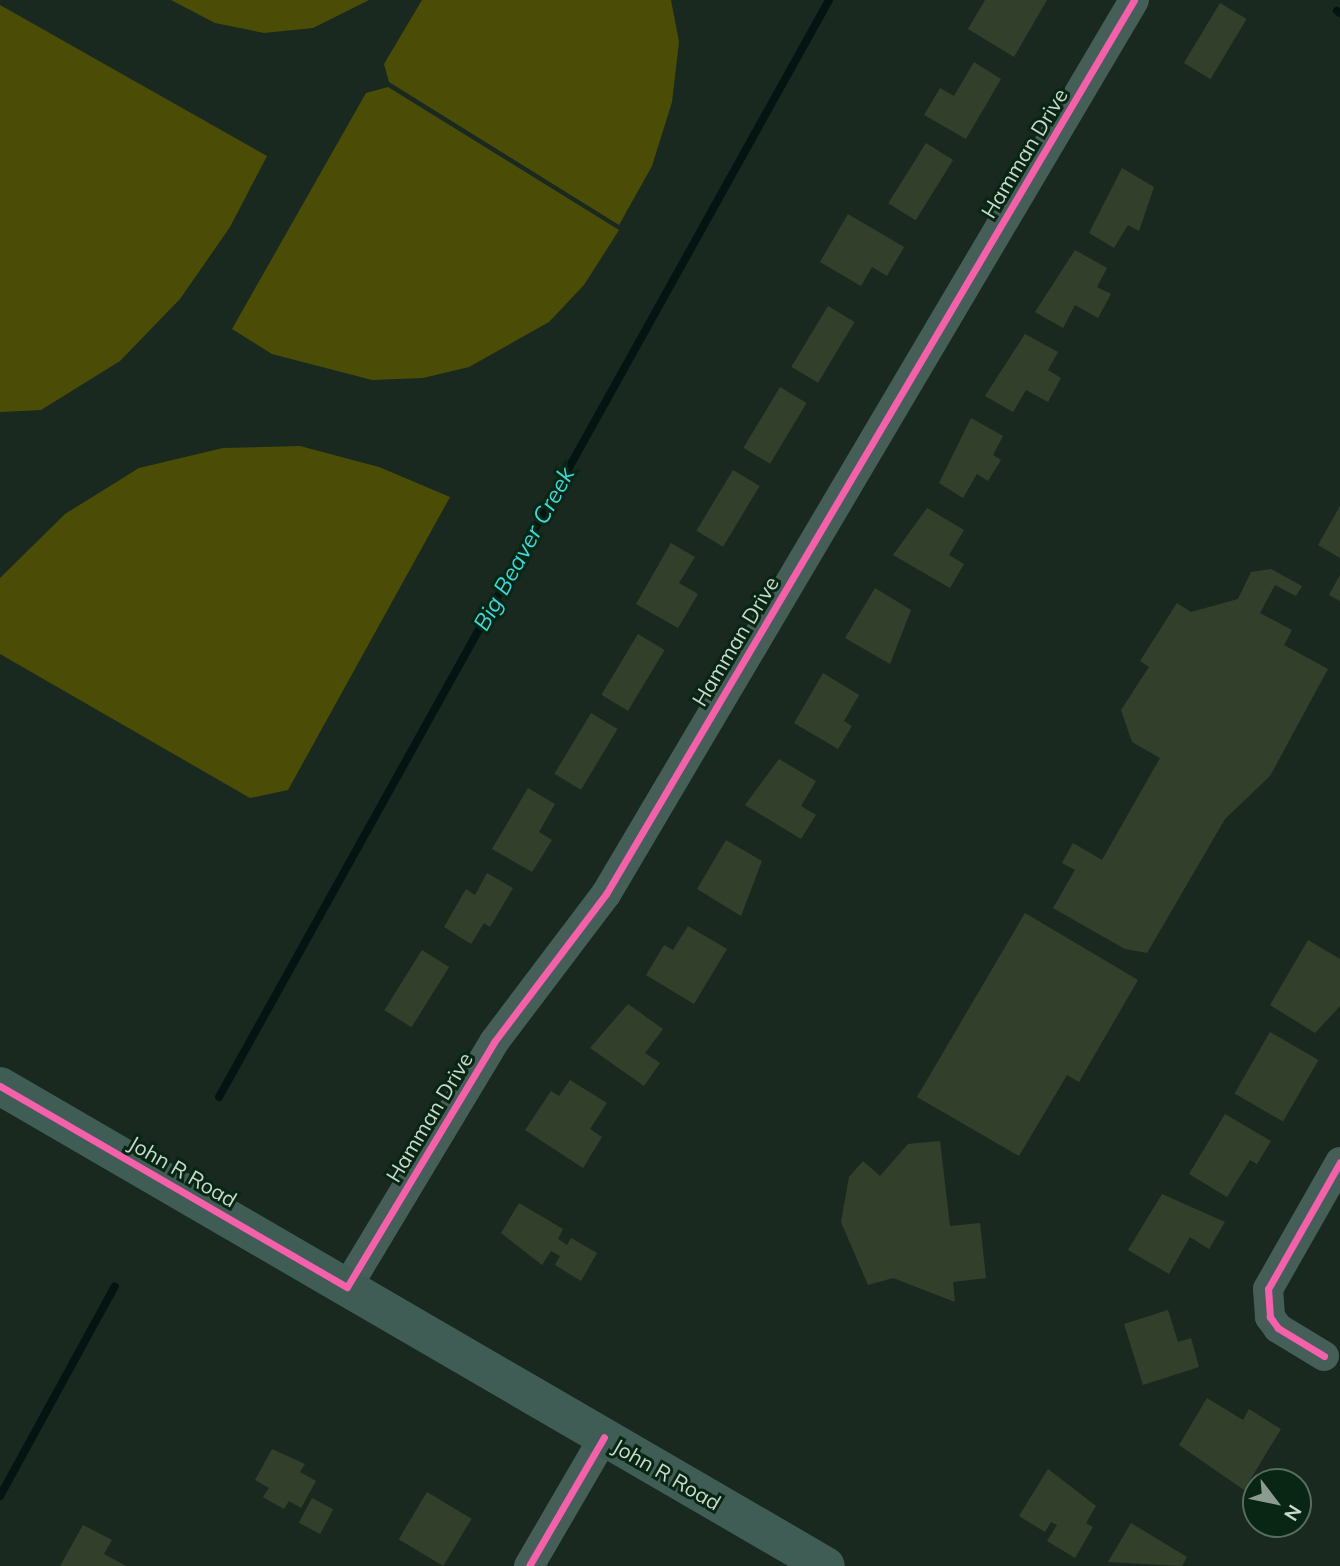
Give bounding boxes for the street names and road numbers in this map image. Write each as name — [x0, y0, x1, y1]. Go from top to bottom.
street label: Hamman Drive — [975, 84, 1073, 222]
street label: Hamman Drive — [686, 572, 784, 710]
street label: Hamman Drive — [380, 1048, 478, 1186]
street label: John R Road — [125, 1130, 241, 1212]
street label: John R Road — [609, 1433, 725, 1515]

